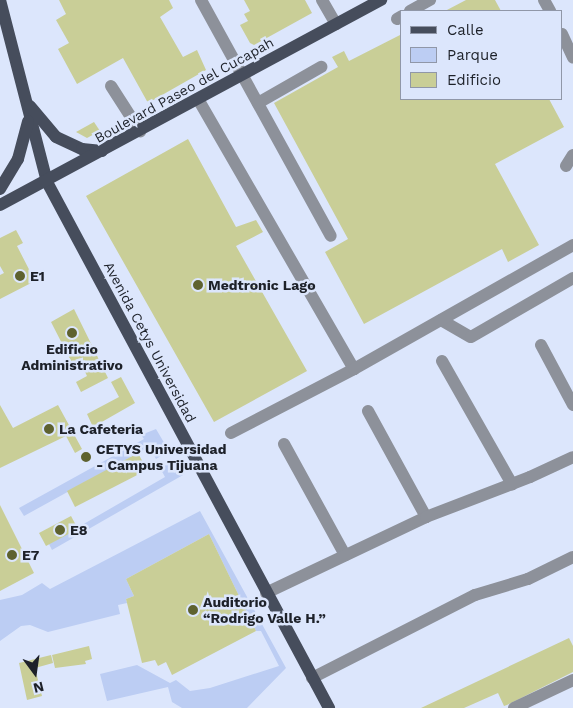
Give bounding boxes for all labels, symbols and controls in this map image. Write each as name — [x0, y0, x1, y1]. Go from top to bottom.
legend — [400, 10, 563, 100]
text: Calle — [447, 21, 484, 39]
street label: Boulevard Paseo del Cucapah — [91, 33, 277, 147]
text: Parque — [447, 46, 498, 64]
text: Edificio — [447, 71, 501, 89]
street label: Avenida Cetys Universidad — [100, 259, 200, 425]
place label: E1 — [30, 268, 45, 284]
marker: E1 — [14, 270, 26, 282]
place label: Medtronic Lago — [208, 277, 316, 293]
marker: Medtronic Lago — [192, 279, 204, 291]
marker: Edificio Administrativo — [66, 327, 78, 339]
place label: Edificio Administrativo — [21, 341, 123, 374]
place label: La Cafeteria — [59, 421, 143, 437]
marker: La Cafeteria — [43, 423, 55, 435]
place label: CETYS Universidad - Campus Tijuana — [96, 441, 226, 474]
marker: CETYS Universidad - Campus Tijuana — [80, 451, 92, 463]
place label: E8 — [70, 522, 88, 538]
marker: E8 — [54, 524, 66, 536]
place label: E7 — [22, 547, 39, 563]
marker: E7 — [6, 549, 18, 561]
place label: Auditorio “Rodrigo Valle H.” — [203, 594, 326, 626]
marker: Auditorio “Rodrigo Valle H.” — [187, 604, 199, 616]
north arrow — [10, 648, 60, 698]
text: N — [32, 679, 46, 697]

